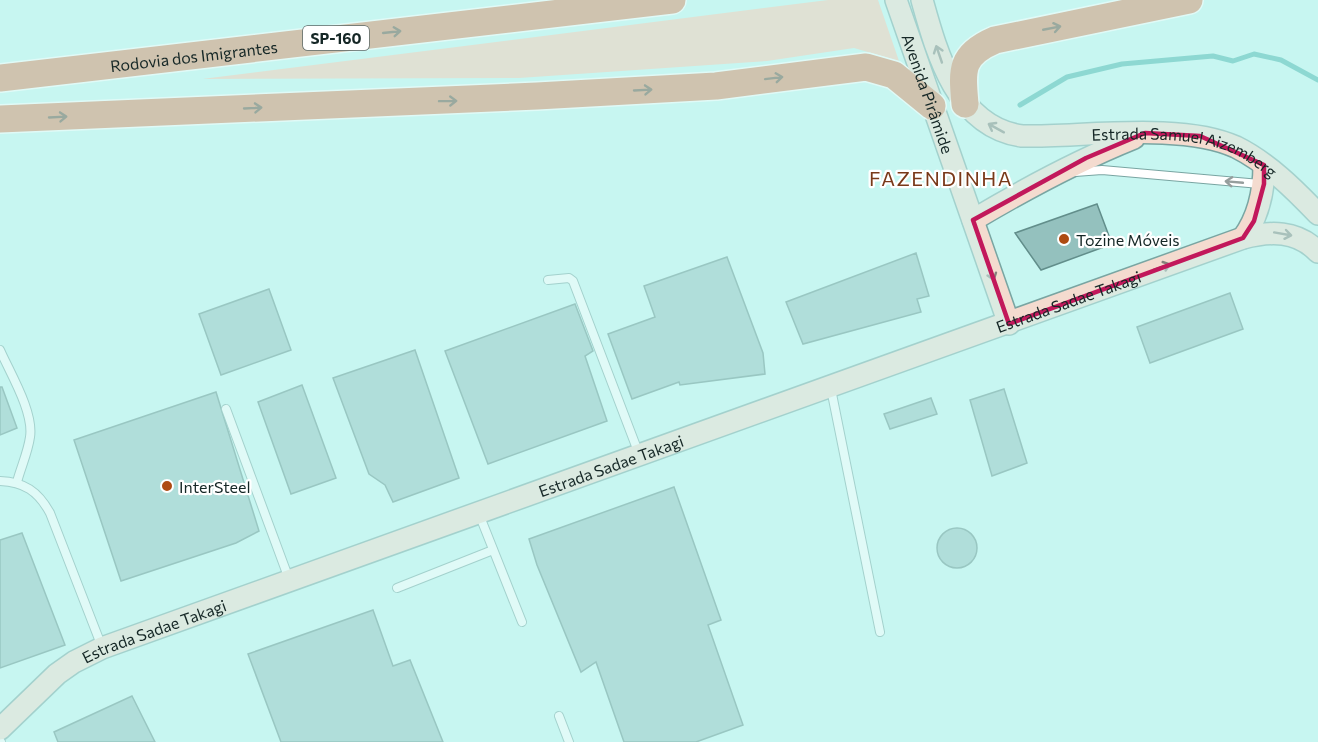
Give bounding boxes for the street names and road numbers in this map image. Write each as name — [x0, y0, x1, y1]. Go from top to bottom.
road number: SP-160 — [303, 26, 369, 50]
street label: Avenida Pirâmide — [899, 31, 958, 156]
street label: Rodovia dos Imigrantes — [109, 36, 278, 75]
street label: Estrada Samuel Aizemberg — [1091, 123, 1281, 181]
street label: Estrada Sadae Takagi — [993, 266, 1143, 336]
street label: Estrada Sadae Takagi — [536, 430, 686, 500]
street label: Estrada Sadae Takagi — [78, 595, 228, 666]

